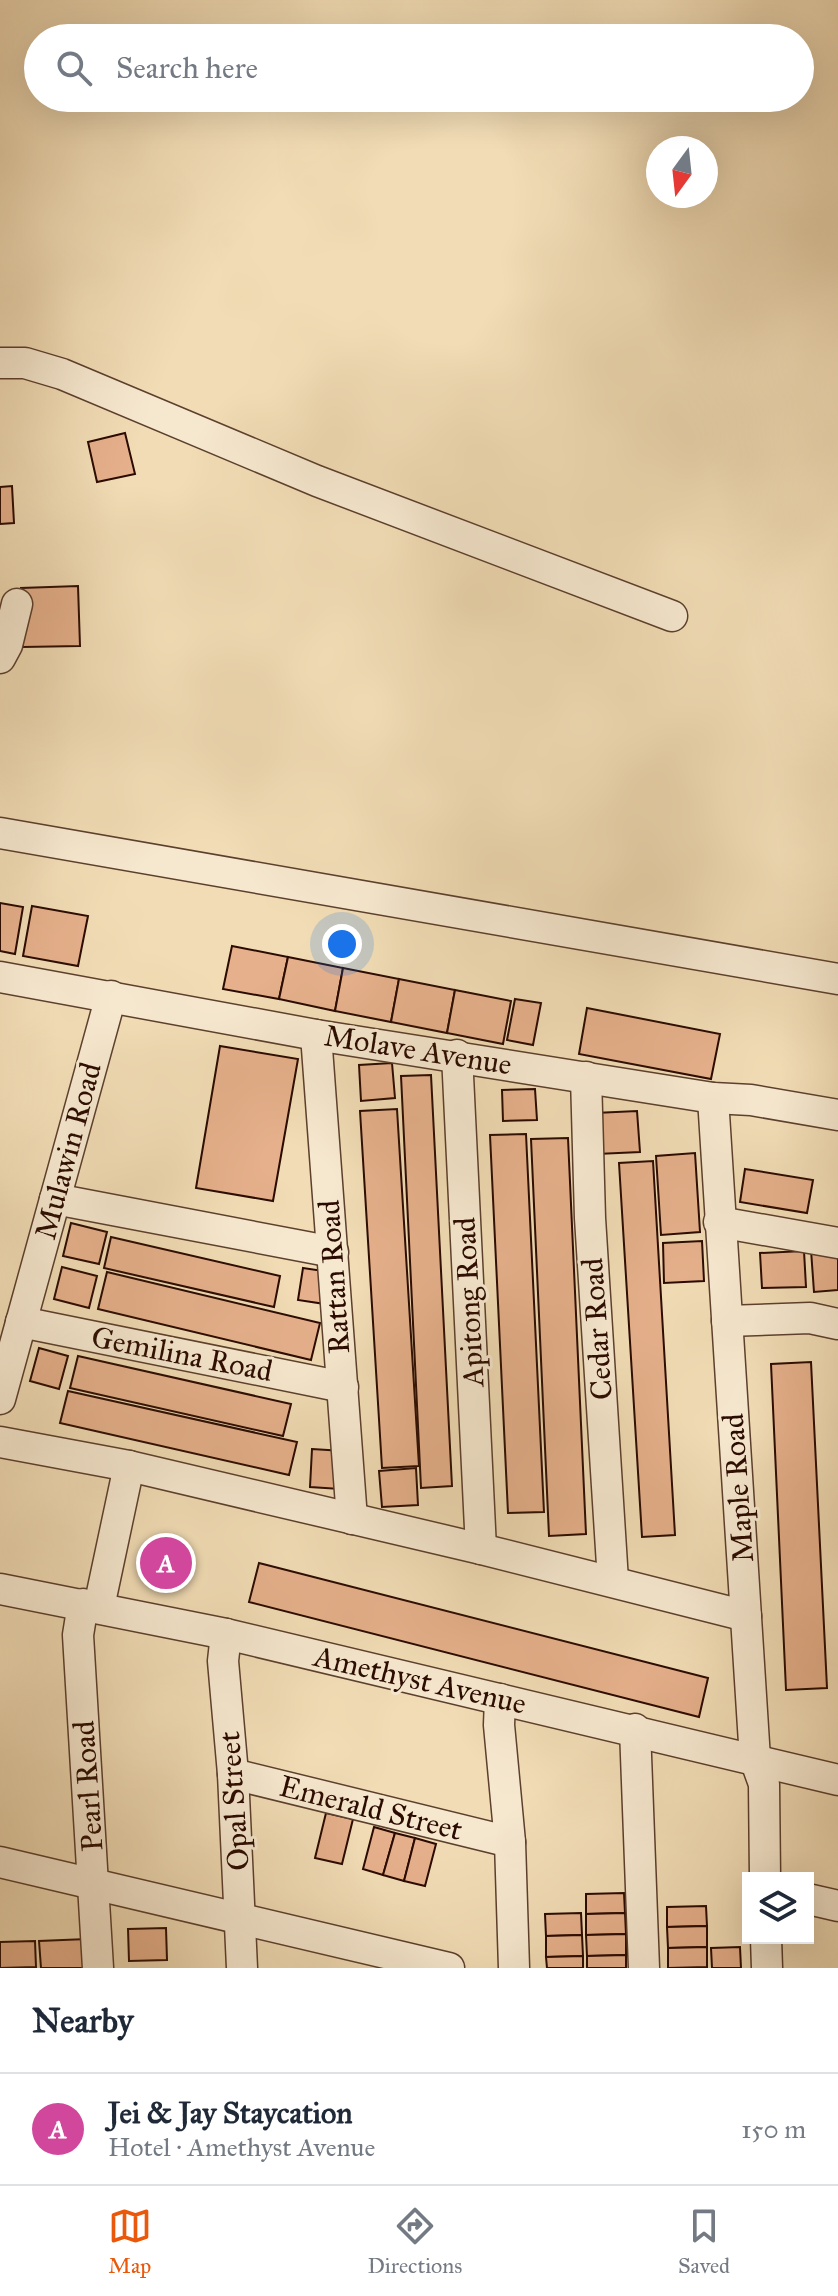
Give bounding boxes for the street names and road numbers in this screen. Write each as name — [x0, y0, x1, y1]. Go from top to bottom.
street label: Molave Avenue — [322, 1017, 514, 1083]
street label: Mulawin Road — [27, 1059, 109, 1243]
street label: Rattan Road — [311, 1199, 357, 1355]
street label: Apitong Road — [447, 1216, 492, 1390]
street label: Cedar Road — [574, 1257, 620, 1401]
street label: Gemilina Road — [88, 1319, 276, 1389]
street label: Maple Road — [715, 1412, 761, 1564]
street label: Amethyst Avenue — [308, 1638, 530, 1722]
street label: Pearl Road — [65, 1719, 111, 1853]
street label: Opal Street — [211, 1730, 257, 1872]
street label: Emerald Street — [276, 1768, 466, 1848]

